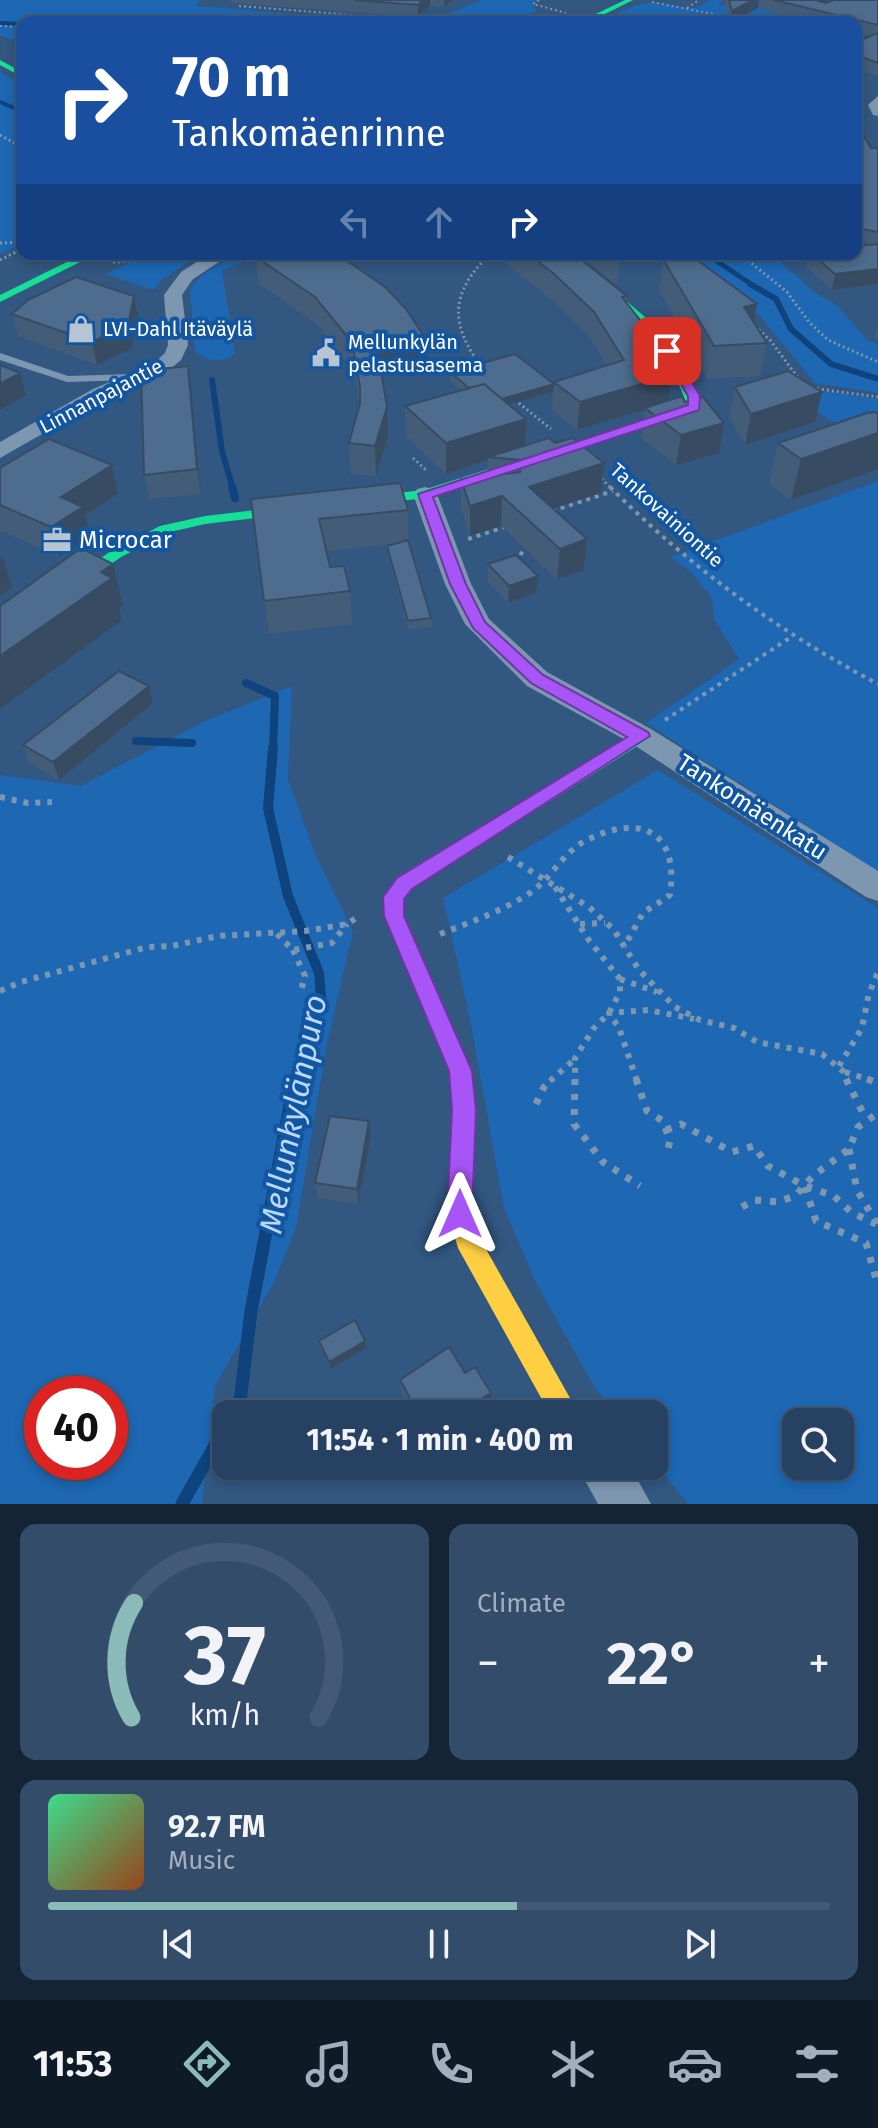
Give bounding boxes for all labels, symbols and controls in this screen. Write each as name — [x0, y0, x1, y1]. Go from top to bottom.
text: 70 m — [172, 44, 291, 111]
icon: right — [40, 48, 144, 152]
text: Tankomäenrinne — [172, 112, 446, 156]
icon: left — [333, 200, 377, 244]
icon: ahead — [417, 200, 461, 244]
icon: right — [501, 200, 545, 244]
shop icon: LVI-Dahl Itäväylä — [66, 314, 96, 344]
place label: LVI-Dahl Itäväylä — [103, 317, 253, 341]
pin — [633, 317, 701, 385]
icon: arrive — [645, 329, 689, 373]
place label: Mellunkylän pelastusasema — [348, 330, 484, 377]
public building icon: Mellunkylän pelastusasema — [311, 338, 341, 368]
street label: Linnanpajantie — [35, 353, 167, 439]
street label: Tankovainiontie — [605, 458, 729, 572]
office icon: Microcar — [42, 525, 72, 555]
place label: Microcar — [79, 526, 173, 554]
street label: Tankomäenkatu — [672, 748, 832, 866]
water label: Mellunkylänpuro — [251, 992, 335, 1236]
position arrow — [418, 1172, 502, 1256]
speed limit sign: 40 — [24, 1376, 128, 1480]
map controls — [782, 1408, 854, 1480]
button: search — [782, 1408, 854, 1480]
text: 11:54 · 1 min · 400 m — [306, 1422, 574, 1458]
text: Climate — [477, 1588, 566, 1619]
text: 37 — [183, 1606, 265, 1706]
text: 22° — [607, 1628, 700, 1700]
text: − — [477, 1637, 499, 1690]
text: + — [808, 1637, 830, 1690]
text: km/h — [189, 1698, 260, 1733]
text: 92.7 FM — [168, 1809, 265, 1845]
text: Music — [168, 1845, 235, 1876]
icon: previous — [156, 1922, 200, 1966]
icon: pause — [417, 1922, 461, 1966]
icon: next — [678, 1922, 722, 1966]
icon: directions — [179, 2036, 235, 2092]
icon: music — [301, 2036, 357, 2092]
icon: phone — [423, 2036, 479, 2092]
icon: climate — [545, 2036, 601, 2092]
icon: car — [667, 2036, 723, 2092]
icon: filters — [789, 2036, 845, 2092]
text: 11:53 — [33, 2042, 112, 2086]

